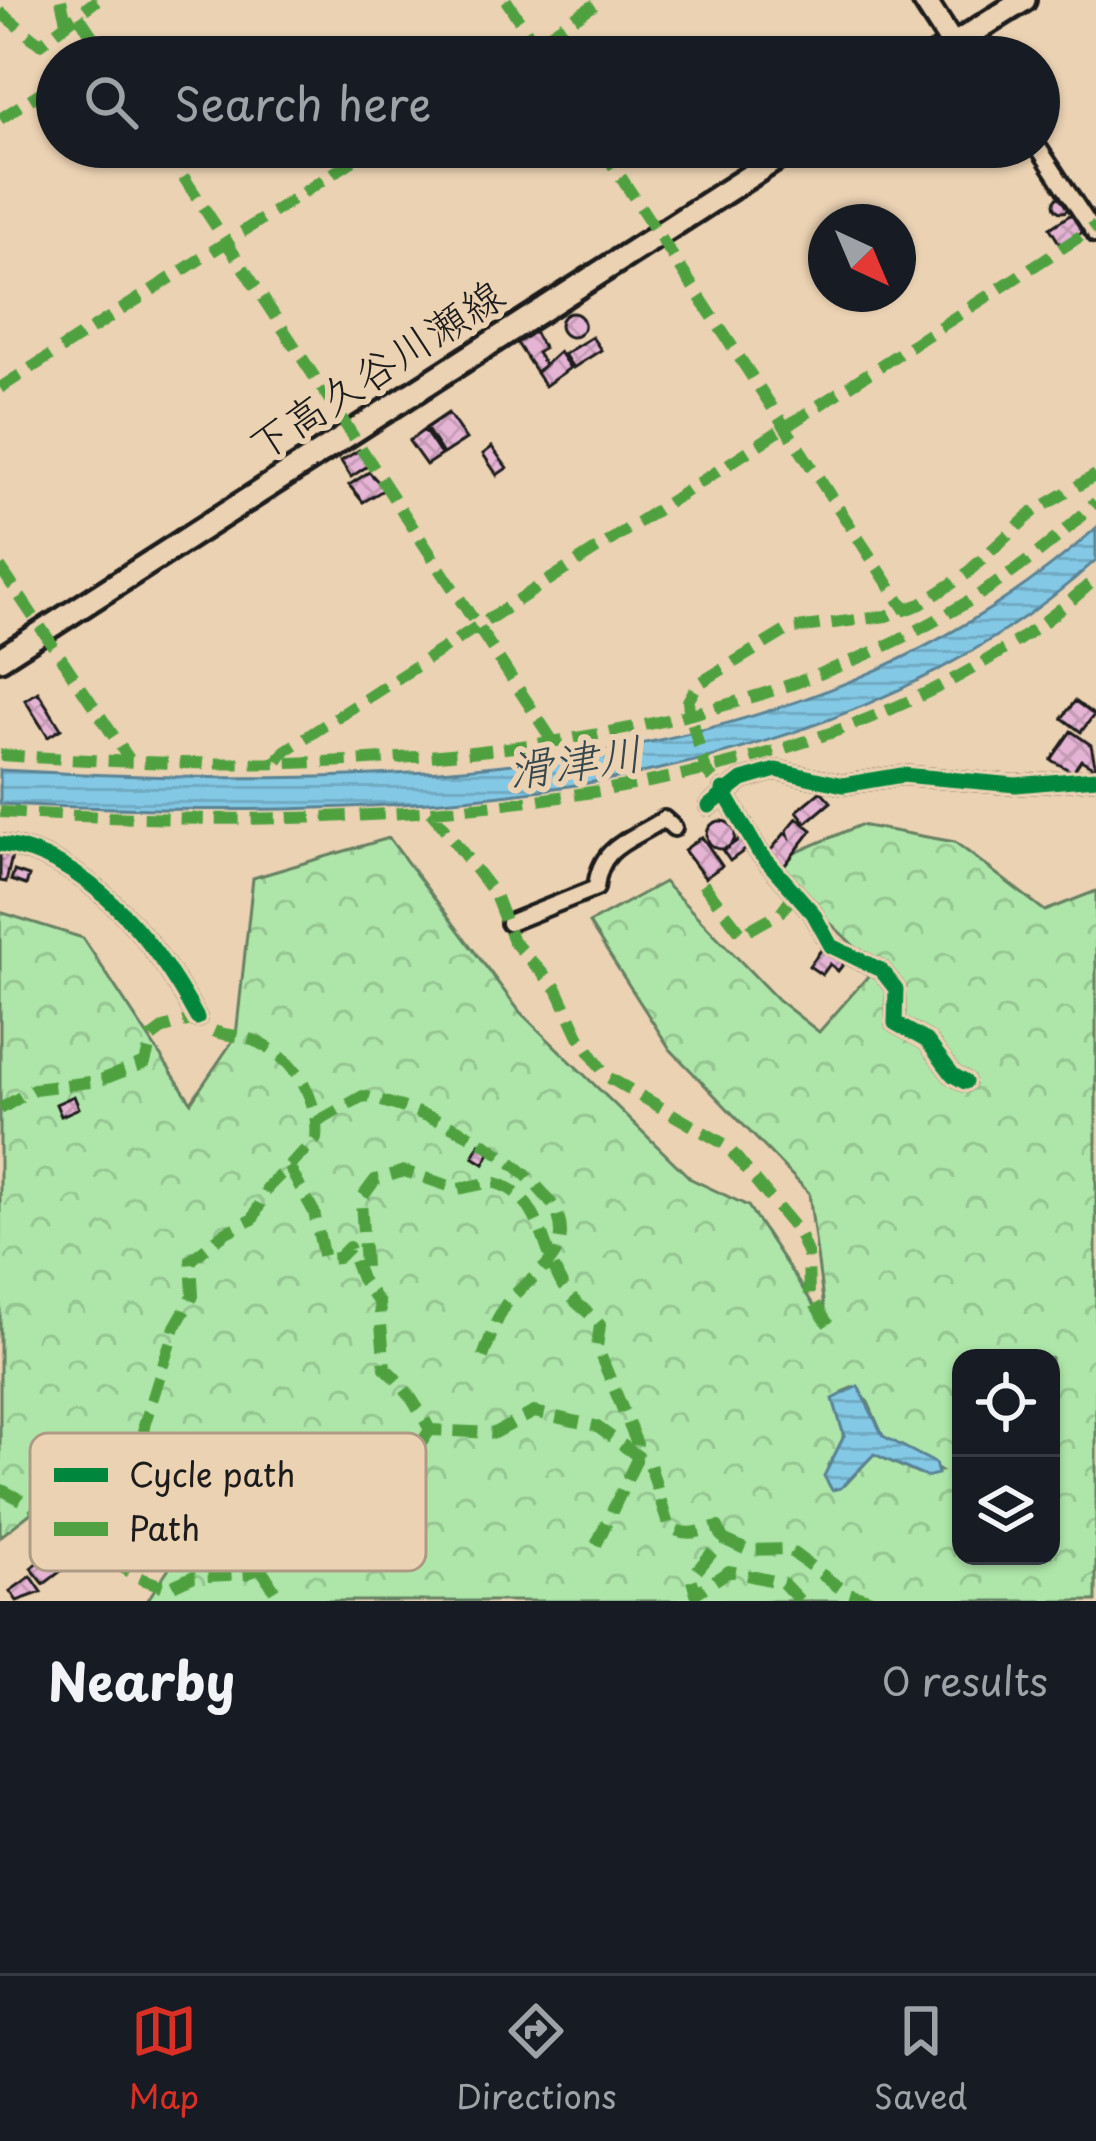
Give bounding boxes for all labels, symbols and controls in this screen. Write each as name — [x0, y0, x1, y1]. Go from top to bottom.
search box — [36, 36, 1060, 168]
text: Search here — [174, 68, 431, 136]
icon: search — [78, 69, 144, 135]
north arrow — [808, 204, 916, 312]
street label: 下高久谷川瀬線 — [234, 261, 515, 474]
water label: 滑津川 — [503, 716, 646, 802]
map controls — [952, 1349, 1060, 1565]
button: locate — [952, 1349, 1060, 1457]
legend — [30, 1433, 426, 1571]
text: Cycle path — [129, 1448, 295, 1498]
button: layers — [952, 1457, 1060, 1565]
text: Path — [129, 1502, 200, 1552]
text: Nearby — [48, 1641, 235, 1718]
text: 0 results — [882, 1650, 1048, 1709]
tab: Map — [129, 1998, 199, 2120]
tab: Directions — [456, 1998, 617, 2120]
tab: Saved — [874, 1998, 967, 2120]

